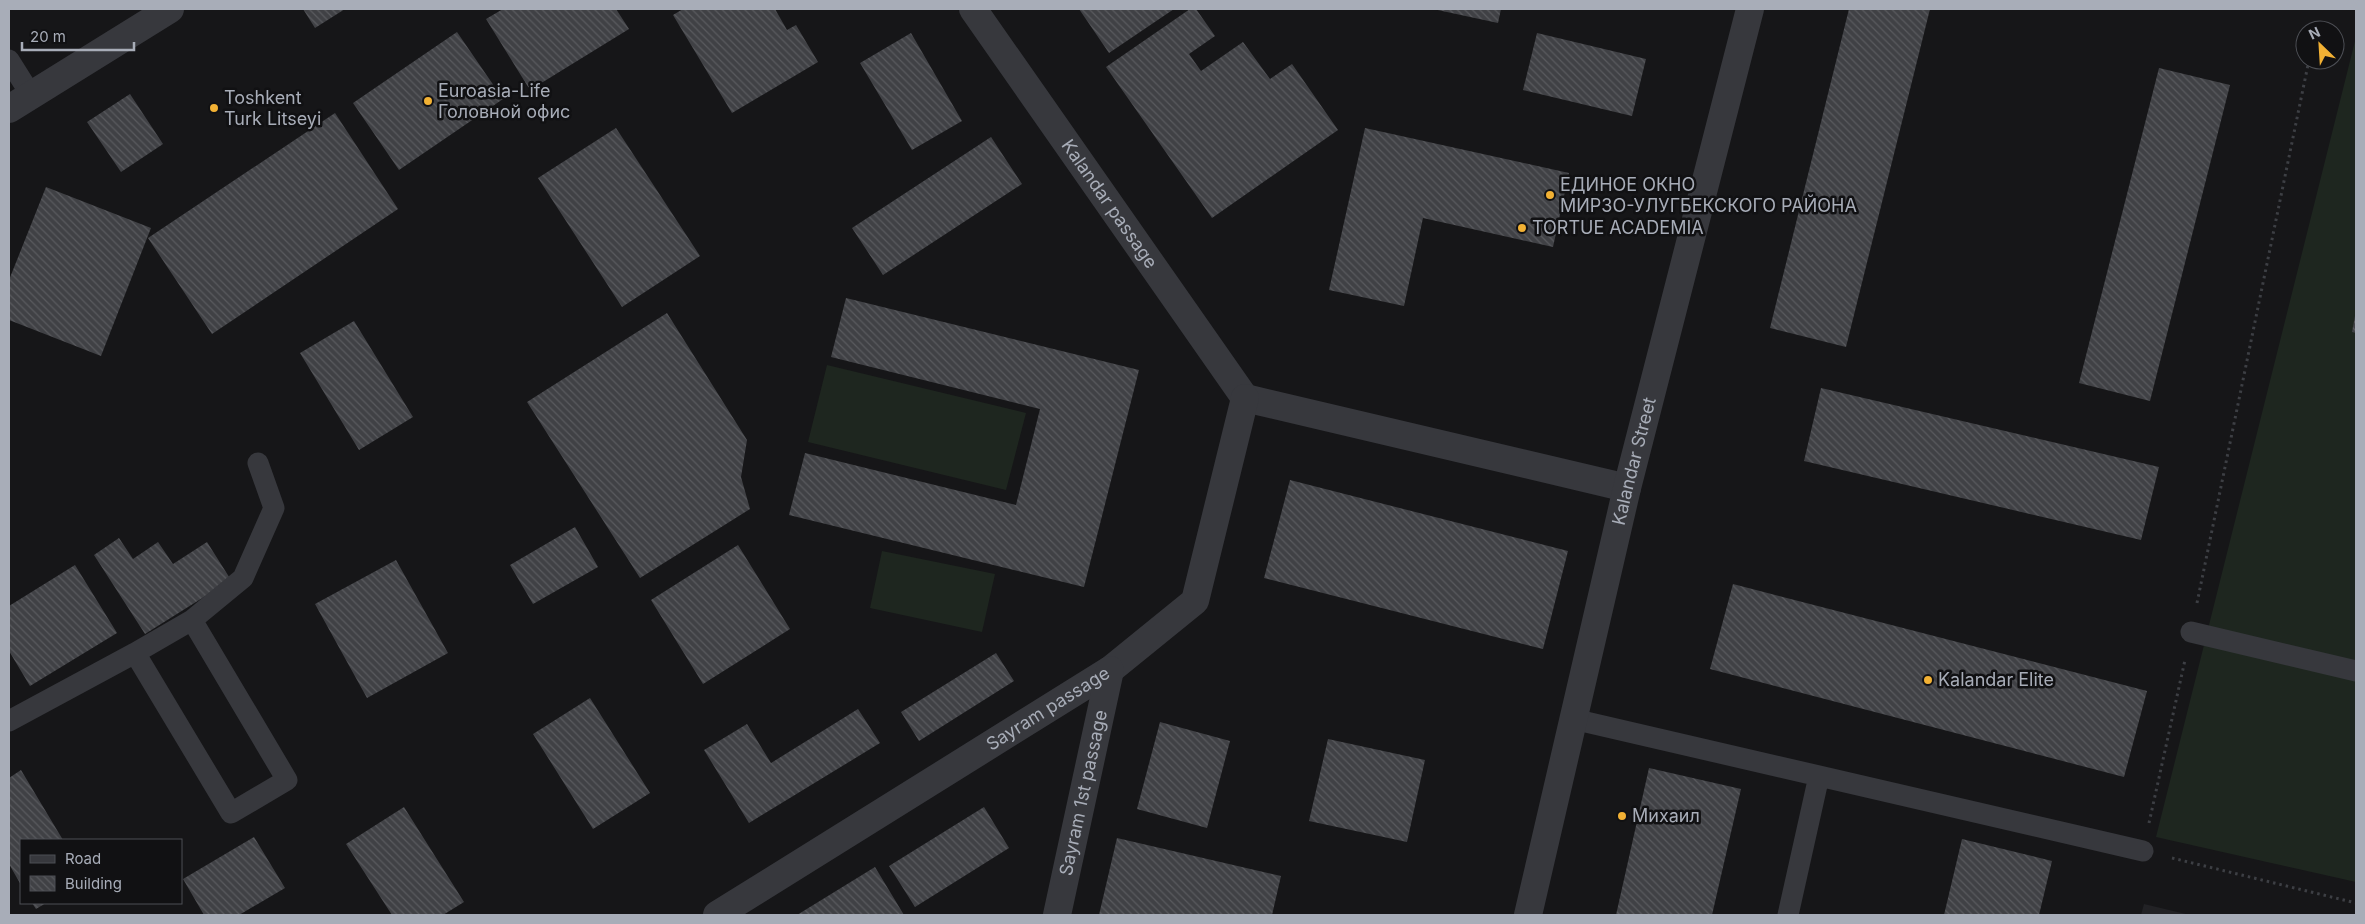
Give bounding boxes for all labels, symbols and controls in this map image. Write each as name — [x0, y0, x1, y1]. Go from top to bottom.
scale bar — [22, 20, 135, 52]
north arrow — [2295, 20, 2345, 70]
text: N — [2306, 23, 2323, 43]
text: 20 m — [30, 27, 66, 46]
place label: Euroasia-Life Головной офис — [438, 80, 570, 122]
place label: Toshkent Turk Litseyi — [224, 87, 321, 129]
marker: Euroasia-Life Головной офис — [422, 95, 434, 107]
marker: Toshkent Turk Litseyi — [208, 102, 220, 114]
street label: Kalandar passage — [1058, 135, 1162, 272]
place label: ЕДИНОЕ ОКНО МИРЗО-УЛУГБЕКСКОГО РАЙОНА — [1560, 174, 1857, 216]
marker: ЕДИНОЕ ОКНО МИРЗО-УЛУГБЕКСКОГО РАЙОНА — [1544, 189, 1556, 201]
place label: TORTUE ACADEMIA — [1532, 217, 1704, 238]
marker: TORTUE ACADEMIA — [1516, 222, 1528, 234]
street label: Kalandar Street — [1608, 395, 1660, 527]
street label: Sayram passage — [982, 662, 1113, 755]
place label: Kalandar Elite — [1938, 669, 2054, 690]
marker: Kalandar Elite — [1922, 674, 1934, 686]
street label: Sayram 1st passage — [1055, 708, 1111, 878]
place label: Михаил — [1632, 805, 1700, 826]
marker: Михаил — [1616, 810, 1628, 822]
legend — [20, 839, 182, 904]
text: Road — [65, 849, 101, 868]
text: Building — [65, 874, 122, 893]

